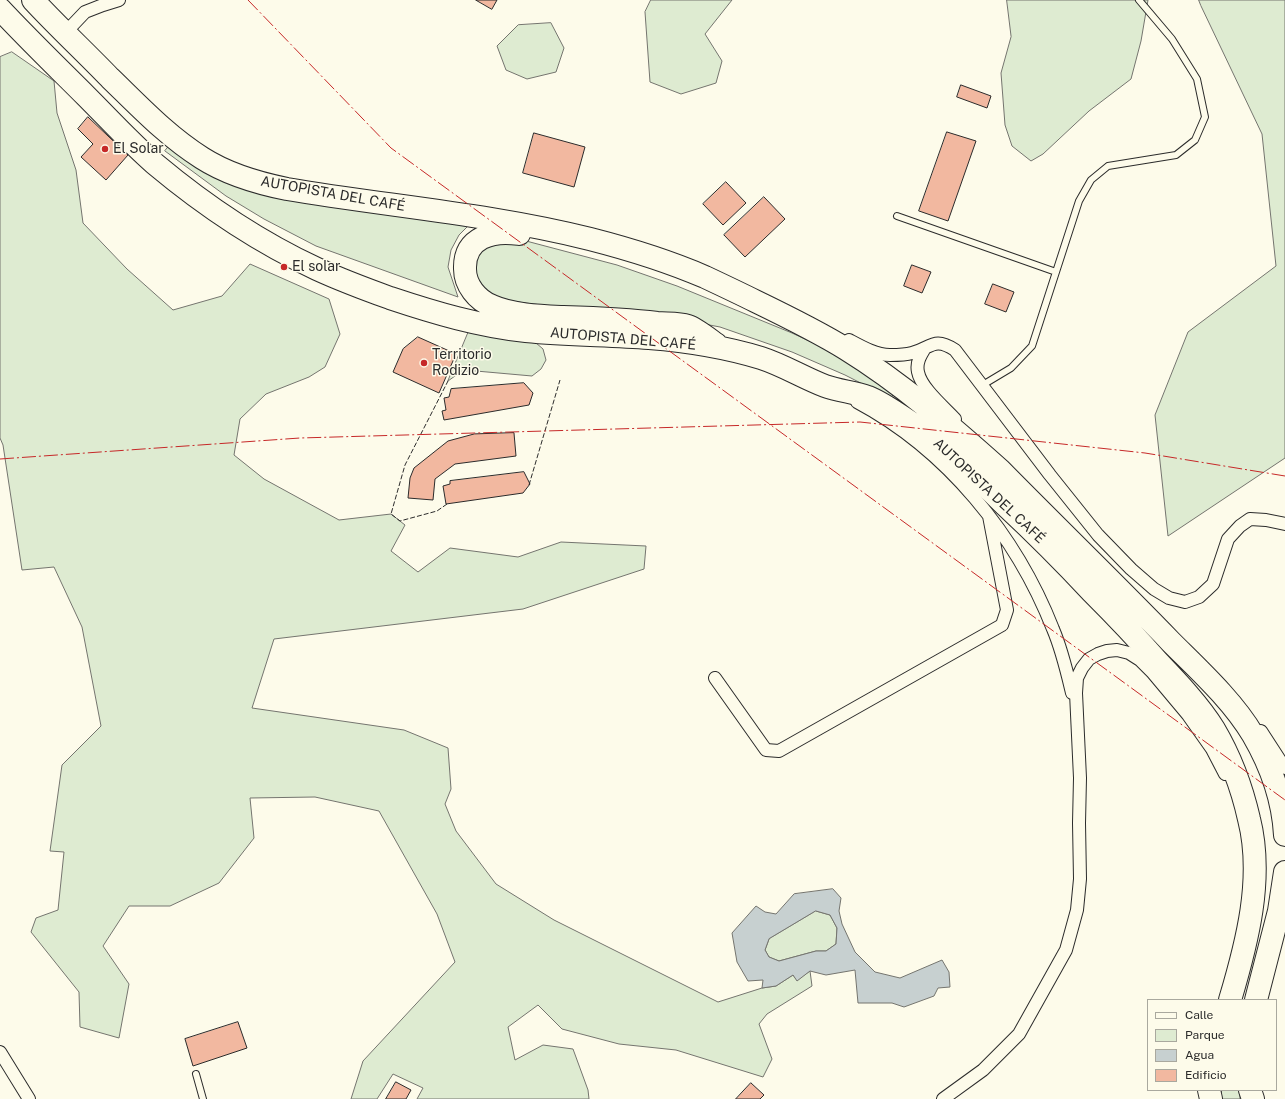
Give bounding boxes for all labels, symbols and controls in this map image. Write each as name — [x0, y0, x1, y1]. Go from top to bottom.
place label: El Solar — [113, 141, 164, 157]
marker: El Solar — [100, 144, 110, 154]
street label: AUTOPISTA DEL CAFÉ — [259, 173, 407, 215]
place label: El solar — [292, 259, 341, 275]
marker: El solar — [279, 262, 289, 272]
street label: AUTOPISTA DEL CAFÉ — [549, 324, 697, 354]
place label: Territorio Rodizio — [432, 347, 492, 380]
marker: Territorio Rodizio — [419, 358, 429, 368]
street label: AUTOPISTA DEL CAFÉ — [930, 435, 1048, 547]
legend — [1147, 999, 1277, 1091]
text: Calle — [1185, 1008, 1213, 1022]
text: Parque — [1185, 1028, 1225, 1042]
text: Agua — [1185, 1048, 1214, 1062]
text: Edificio — [1185, 1068, 1227, 1082]

